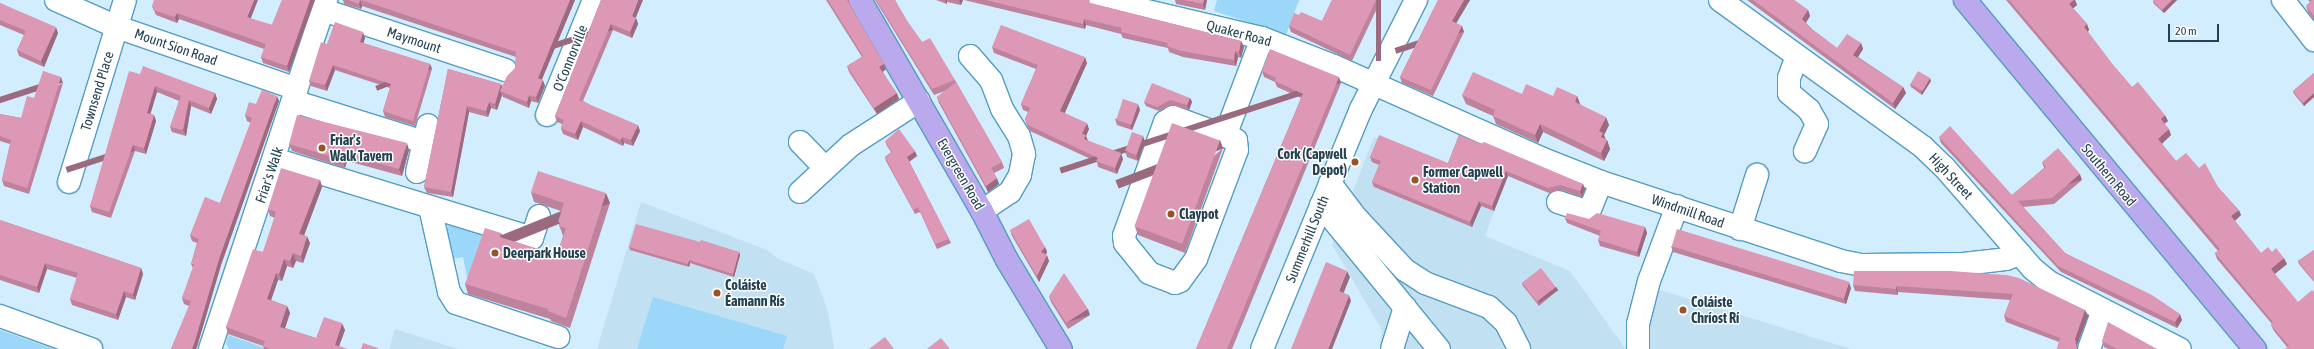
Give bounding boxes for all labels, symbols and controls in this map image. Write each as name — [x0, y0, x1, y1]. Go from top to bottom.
street label: Quaker Road — [1205, 16, 1273, 50]
scale bar — [2170, 16, 2221, 42]
street label: O'Connorville — [549, 22, 591, 94]
street label: Maymount — [385, 23, 443, 57]
text: 20 m — [2175, 24, 2197, 38]
street label: Mount Sion Road — [132, 25, 220, 69]
street label: Townsend Place — [77, 49, 117, 133]
place label: Friar's Walk Tavern — [330, 132, 393, 164]
street label: Evergreen Road — [934, 135, 988, 213]
street label: Southern Road — [2078, 141, 2140, 209]
marker: Friar's Walk Tavern — [317, 143, 327, 153]
street label: Friar's Walk — [252, 145, 286, 205]
place label: Cork (Capwell Depot) — [1277, 146, 1347, 178]
street label: High Street — [1925, 150, 1977, 202]
marker: Cork (Capwell Depot) — [1350, 157, 1360, 167]
place label: Former Capwell Station — [1423, 164, 1503, 196]
marker: Former Capwell Station — [1410, 175, 1420, 185]
street label: Windmill Road — [1649, 191, 1727, 231]
street label: Summerhill South — [1282, 193, 1332, 285]
place label: Claypot — [1179, 206, 1219, 222]
marker: Claypot — [1166, 209, 1176, 219]
place label: Deerpark House — [503, 245, 586, 261]
marker: Deerpark House — [490, 248, 500, 258]
place label: Coláiste Éamann Rís — [725, 277, 785, 310]
marker: Coláiste Éamann Rís — [712, 288, 722, 298]
place label: Coláiste Chríost Rí — [1691, 294, 1739, 326]
marker: Coláiste Chríost Rí — [1678, 305, 1688, 315]

